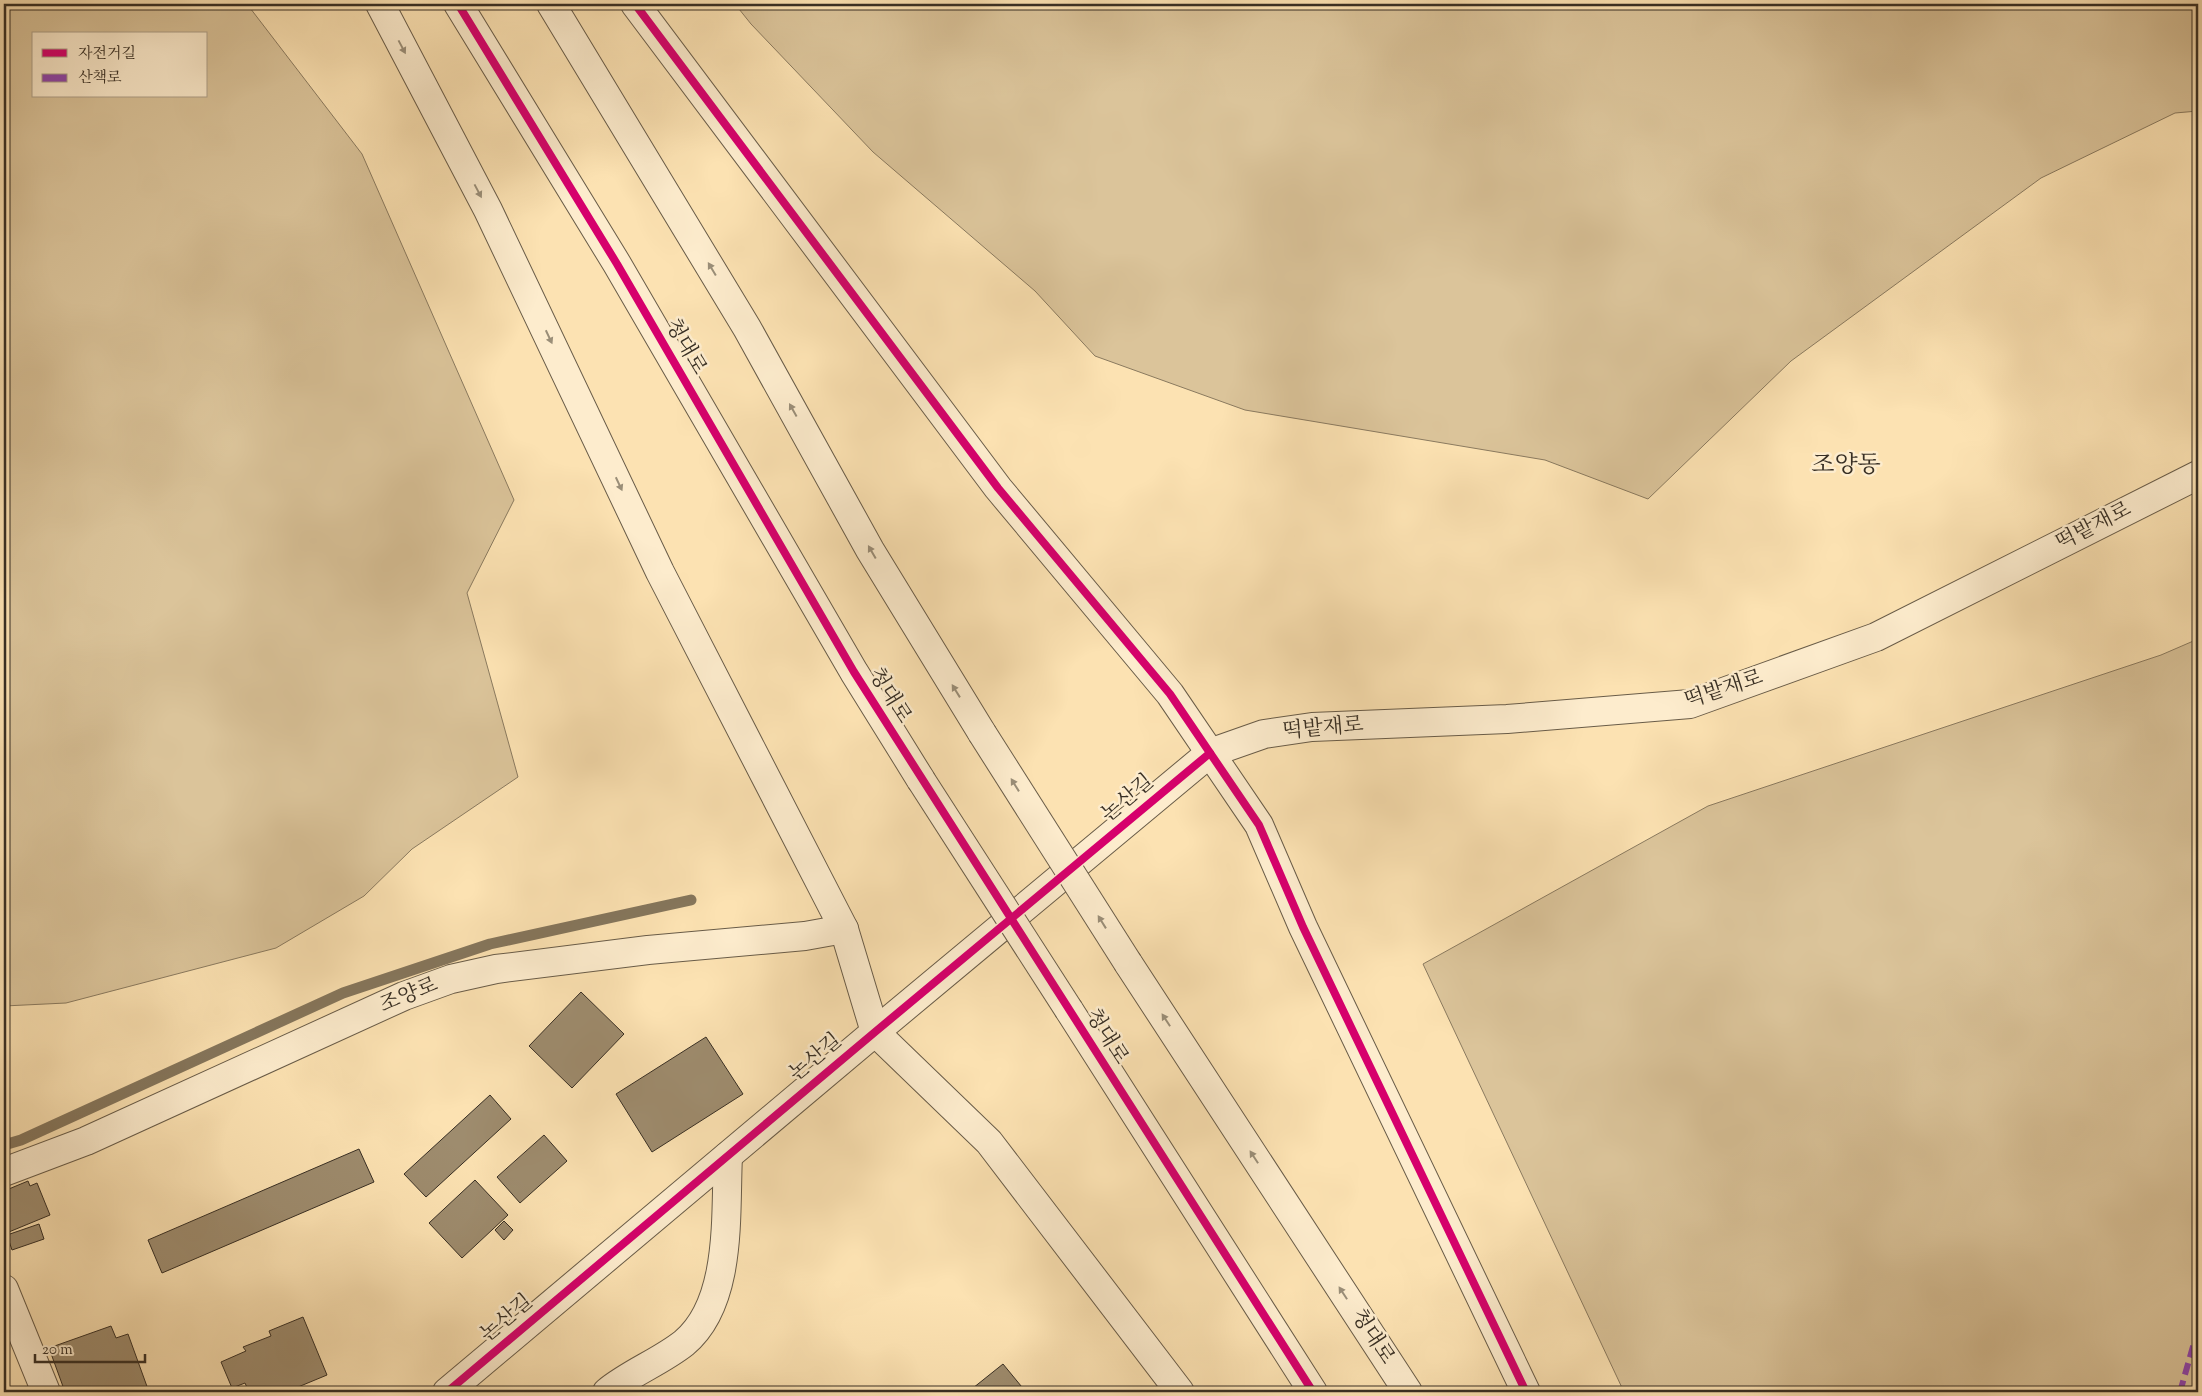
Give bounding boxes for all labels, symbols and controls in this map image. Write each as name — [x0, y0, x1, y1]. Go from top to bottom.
legend — [32, 32, 208, 98]
one-way arrow — [398, 40, 407, 54]
text: 자전거길 — [78, 44, 136, 65]
text: 산책로 — [78, 68, 122, 89]
one-way arrow — [474, 184, 482, 198]
one-way arrow — [708, 262, 716, 277]
street label: 청대로 — [657, 313, 713, 381]
one-way arrow — [545, 330, 553, 344]
one-way arrow — [788, 404, 797, 417]
district label: 조양동 — [1811, 449, 1881, 483]
one-way arrow — [615, 477, 623, 491]
street label: 떡밭재로 — [2051, 495, 2137, 559]
one-way arrow — [867, 546, 876, 559]
street label: 청대로 — [860, 662, 918, 730]
street label: 떡밭재로 — [1681, 663, 1767, 717]
one-way arrow — [952, 685, 961, 698]
street label: 떡밭재로 — [1281, 711, 1365, 747]
street label: 논산길 — [1095, 768, 1161, 830]
one-way arrow — [1011, 778, 1020, 791]
one-way arrow — [1098, 915, 1107, 929]
street label: 조양로 — [375, 971, 443, 1021]
street label: 청대로 — [1077, 1003, 1135, 1071]
one-way arrow — [1161, 1014, 1170, 1027]
street label: 논산길 — [783, 1027, 849, 1089]
one-way arrow — [1250, 1150, 1259, 1163]
one-way arrow — [1338, 1286, 1348, 1299]
street label: 논산길 — [474, 1288, 540, 1350]
street label: 청대로 — [1343, 1303, 1401, 1371]
scale bar — [35, 1331, 145, 1363]
text: 20 m — [42, 1340, 73, 1361]

